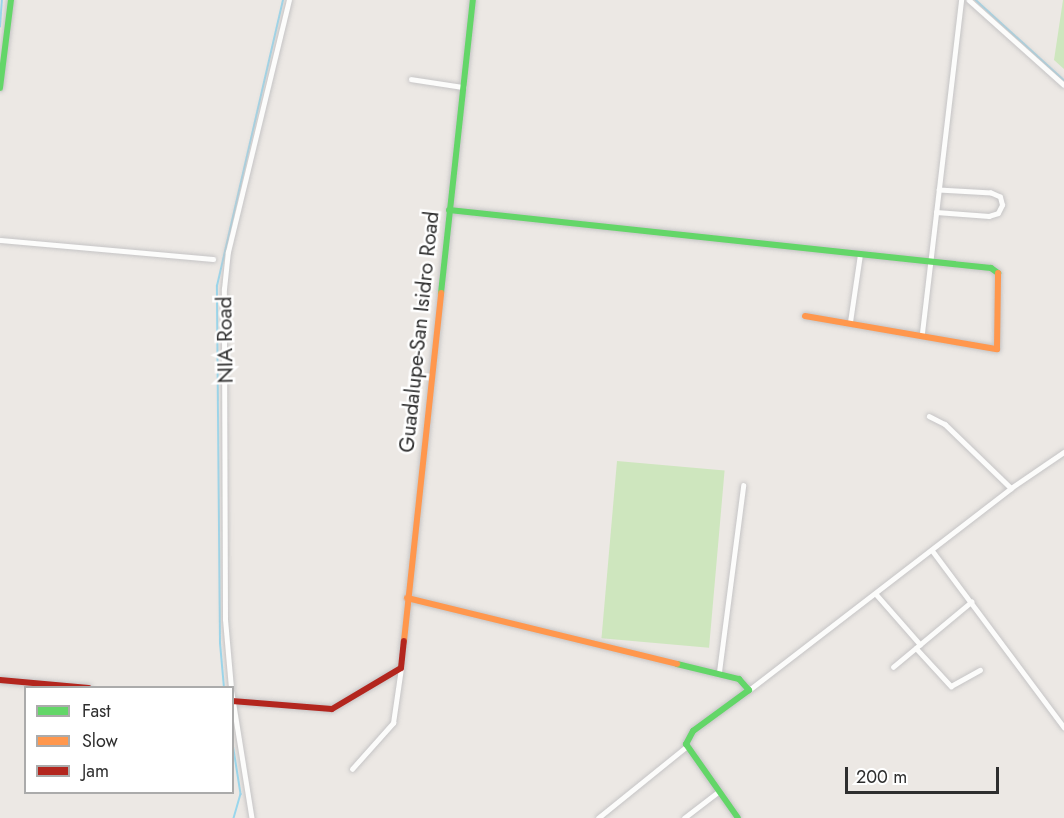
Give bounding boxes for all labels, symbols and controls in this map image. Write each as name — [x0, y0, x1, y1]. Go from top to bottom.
street label: Guadalupe-San Isidro Road — [394, 210, 444, 454]
street label: NIA Road — [212, 296, 238, 384]
legend — [24, 686, 234, 794]
text: Fast — [82, 698, 111, 724]
text: Slow — [82, 728, 118, 754]
scale bar — [848, 755, 1002, 793]
text: Jam — [82, 758, 109, 784]
text: 200 m — [856, 764, 907, 790]

